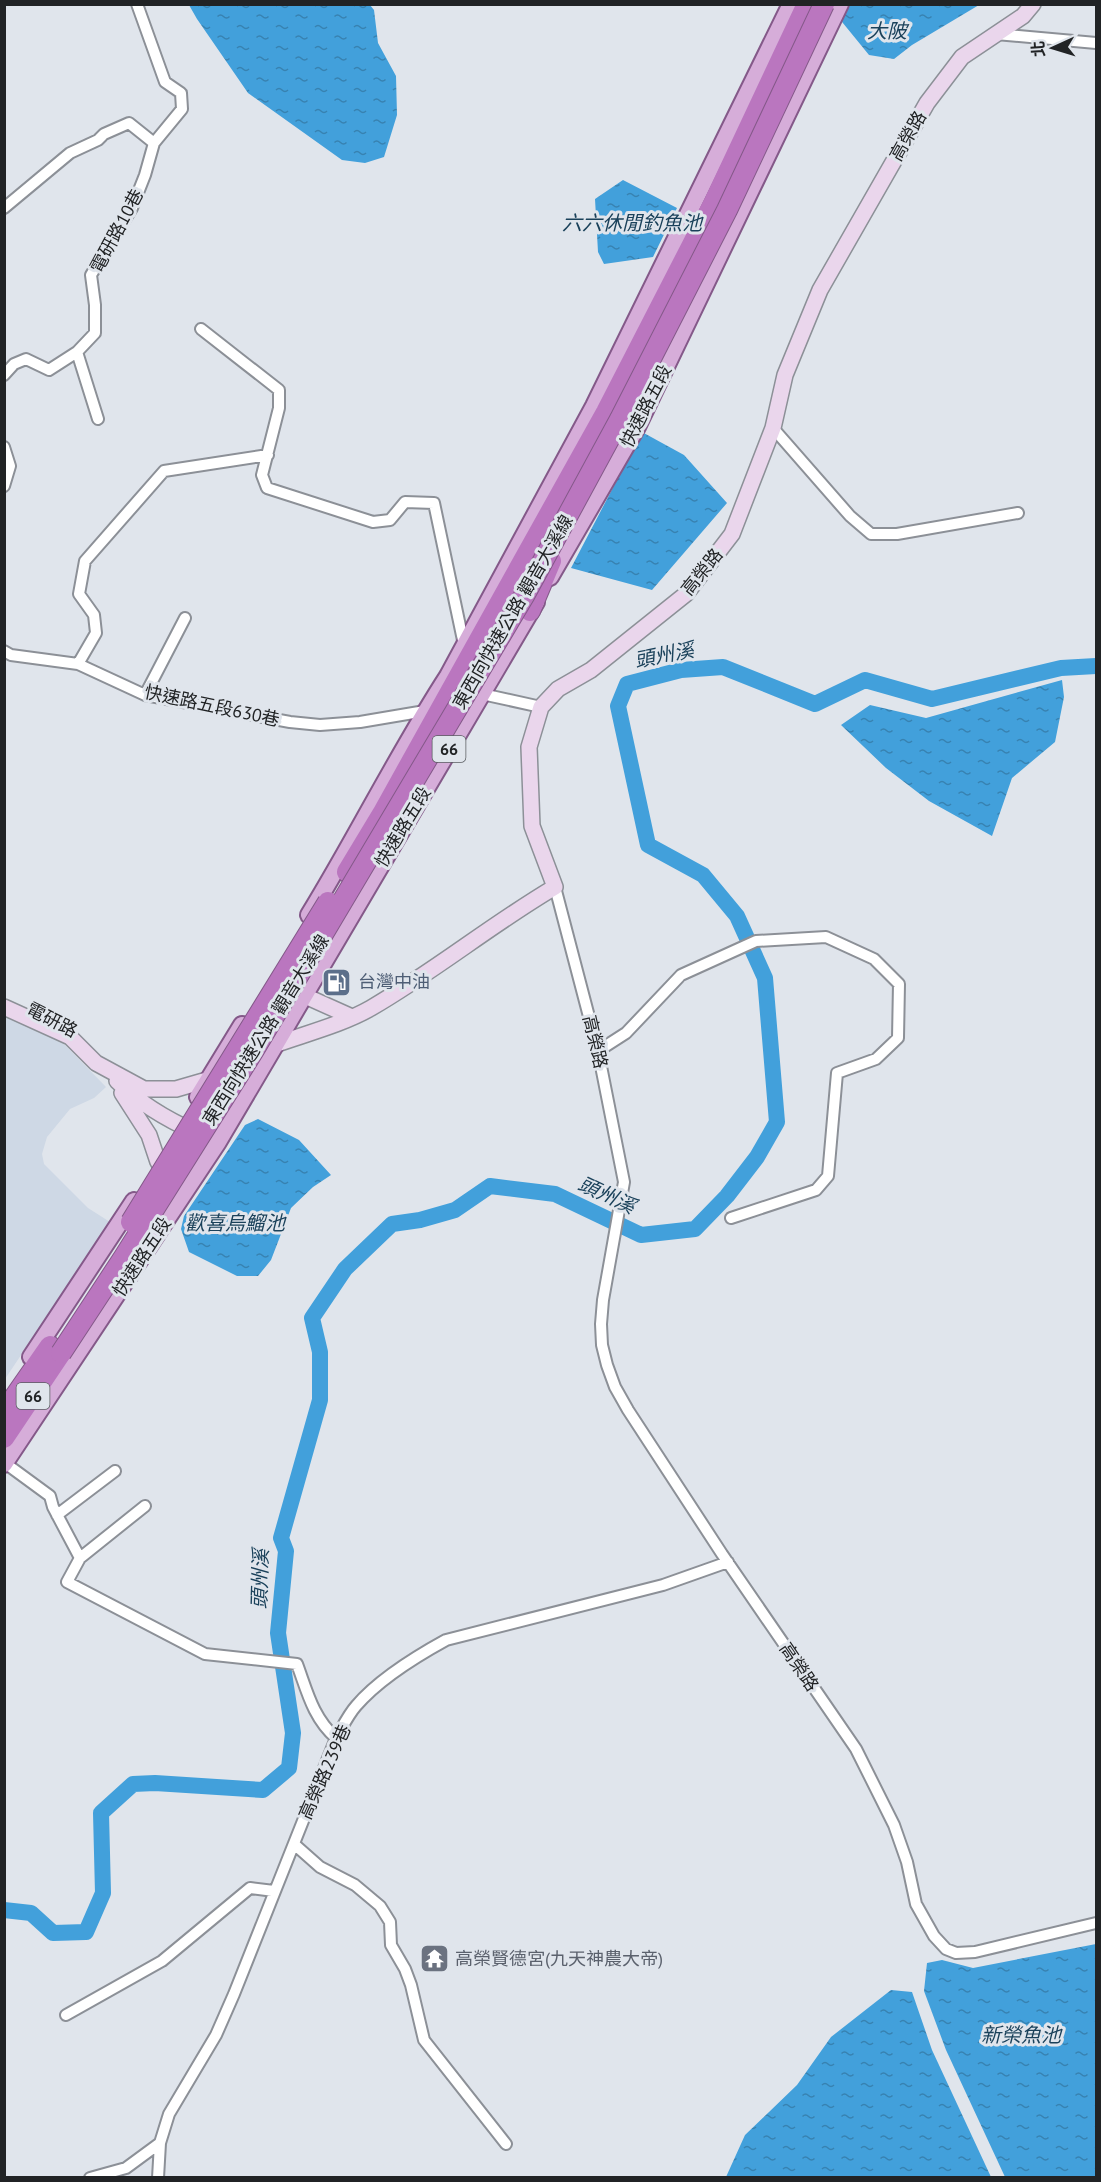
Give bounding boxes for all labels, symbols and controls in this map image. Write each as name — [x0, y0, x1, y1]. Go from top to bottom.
water label: 大陂 — [867, 18, 910, 44]
north arrow — [1023, 18, 1083, 78]
text: 北 — [1028, 40, 1049, 58]
street label: 高榮路 — [884, 107, 931, 165]
street label: 電研路10巷 — [85, 185, 148, 277]
water label: 六六休閒釣魚池 — [562, 210, 704, 236]
street label: 快速路五段 — [615, 360, 676, 451]
street label: 東西向快速公路 觀音大溪線 — [447, 510, 578, 713]
street label: 高榮路 — [676, 543, 728, 600]
water label: 頭州溪 — [632, 636, 699, 673]
street label: 快速路五段630巷 — [142, 680, 282, 731]
road number: 66 — [432, 736, 466, 762]
street label: 快速路五段 — [370, 782, 436, 871]
street label: 東西向快速公路 觀音大溪線 — [197, 930, 334, 1129]
fuel station icon: 台灣中油 — [321, 966, 353, 998]
place label: 台灣中油 — [358, 970, 430, 993]
street label: 電研路 — [23, 997, 82, 1042]
street label: 高榮路 — [578, 1013, 613, 1071]
water label: 頭州溪 — [574, 1171, 642, 1221]
water label: 歡喜烏鰡池 — [185, 1210, 287, 1236]
street label: 快速路五段 — [107, 1213, 176, 1301]
road number: 66 — [16, 1383, 50, 1409]
water label: 頭州溪 — [246, 1546, 274, 1609]
street label: 高榮路 — [775, 1638, 824, 1696]
street label: 高榮路239巷 — [293, 1721, 356, 1823]
temple icon: 高榮賢德宮(九天神農大帝) — [418, 1943, 450, 1975]
place label: 高榮賢德宮(九天神農大帝) — [455, 1947, 663, 1970]
water label: 新榮魚池 — [981, 2022, 1063, 2048]

